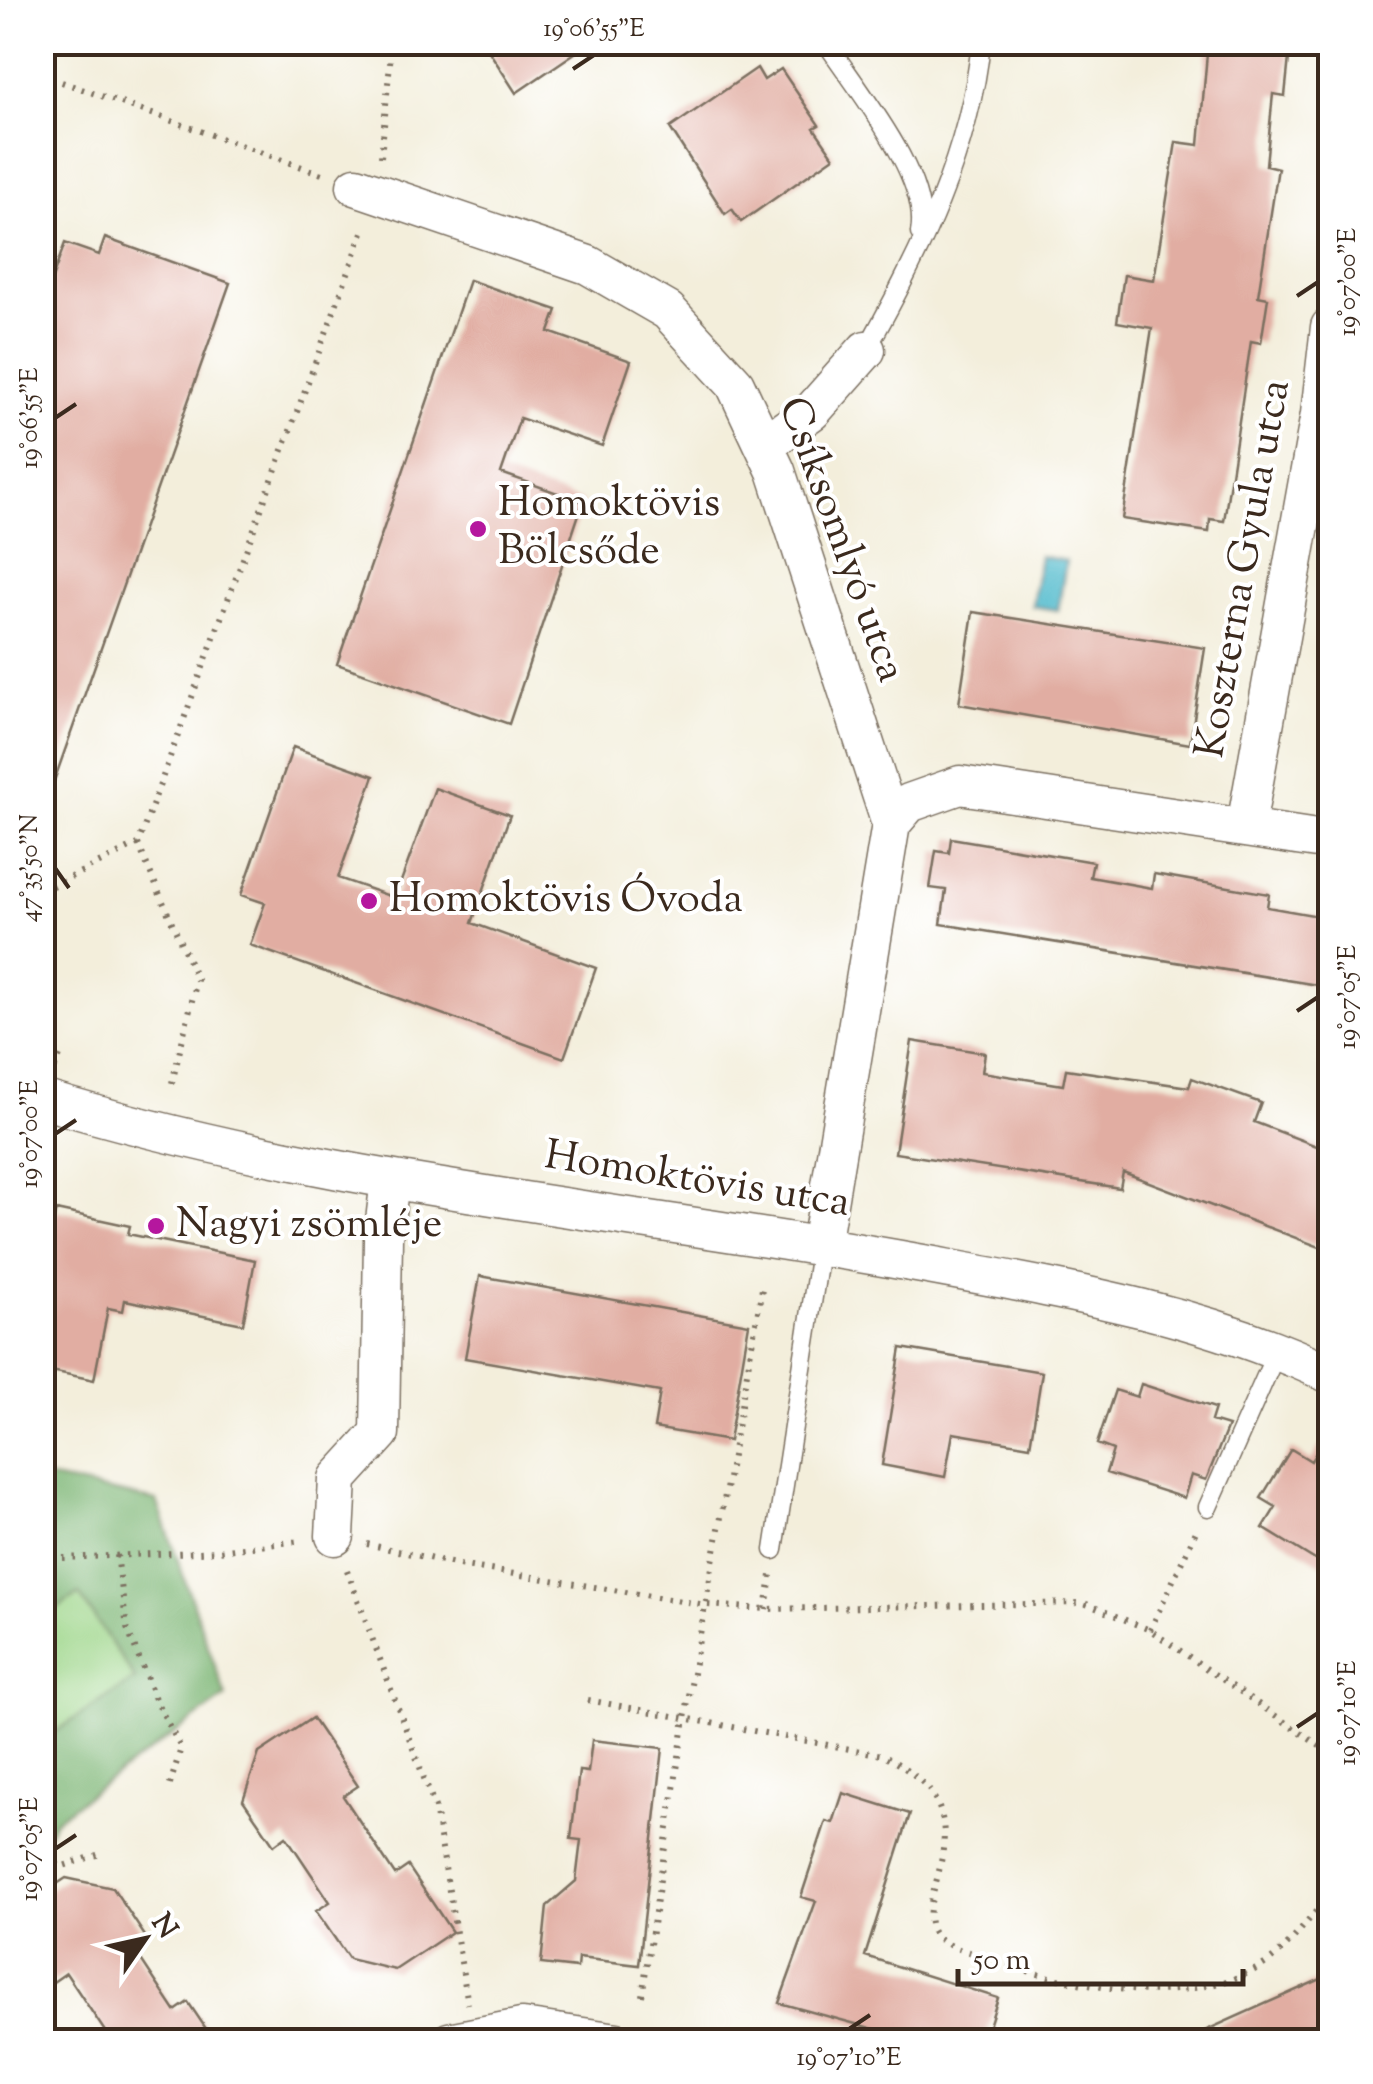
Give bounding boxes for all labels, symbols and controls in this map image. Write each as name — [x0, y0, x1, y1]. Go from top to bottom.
text: 19°06'55"E — [543, 12, 645, 48]
text: 19°07'00"E — [1331, 228, 1367, 336]
text: 19°06'55"E — [13, 367, 49, 469]
street label: Koszterna Gyula utca — [1182, 375, 1308, 763]
street label: Csíksomlyó utca — [761, 389, 919, 691]
place label: Homoktövis Bölcsőde — [498, 475, 720, 583]
marker: Homoktövis Bölcsőde — [467, 518, 489, 540]
text: 47°35'50"N — [13, 814, 49, 922]
place label: Homoktövis Óvoda — [389, 871, 743, 931]
marker: Homoktövis Óvoda — [358, 890, 380, 912]
text: 19°07'05"E — [1331, 945, 1367, 1049]
text: 19°07'00"E — [13, 1080, 49, 1188]
street label: Homoktövis utca — [540, 1127, 854, 1235]
place label: Nagyi zsömléje — [176, 1196, 442, 1256]
marker: Nagyi zsömléje — [145, 1215, 167, 1237]
text: 19°07'10"E — [1331, 1661, 1367, 1765]
text: 19°07'05"E — [13, 1797, 49, 1901]
north arrow — [95, 1889, 195, 1989]
text: N — [140, 1906, 186, 1947]
scale bar — [958, 1924, 1243, 1986]
text: 50 m — [971, 1940, 1031, 1983]
text: 19°07'10"E — [797, 2041, 901, 2077]

